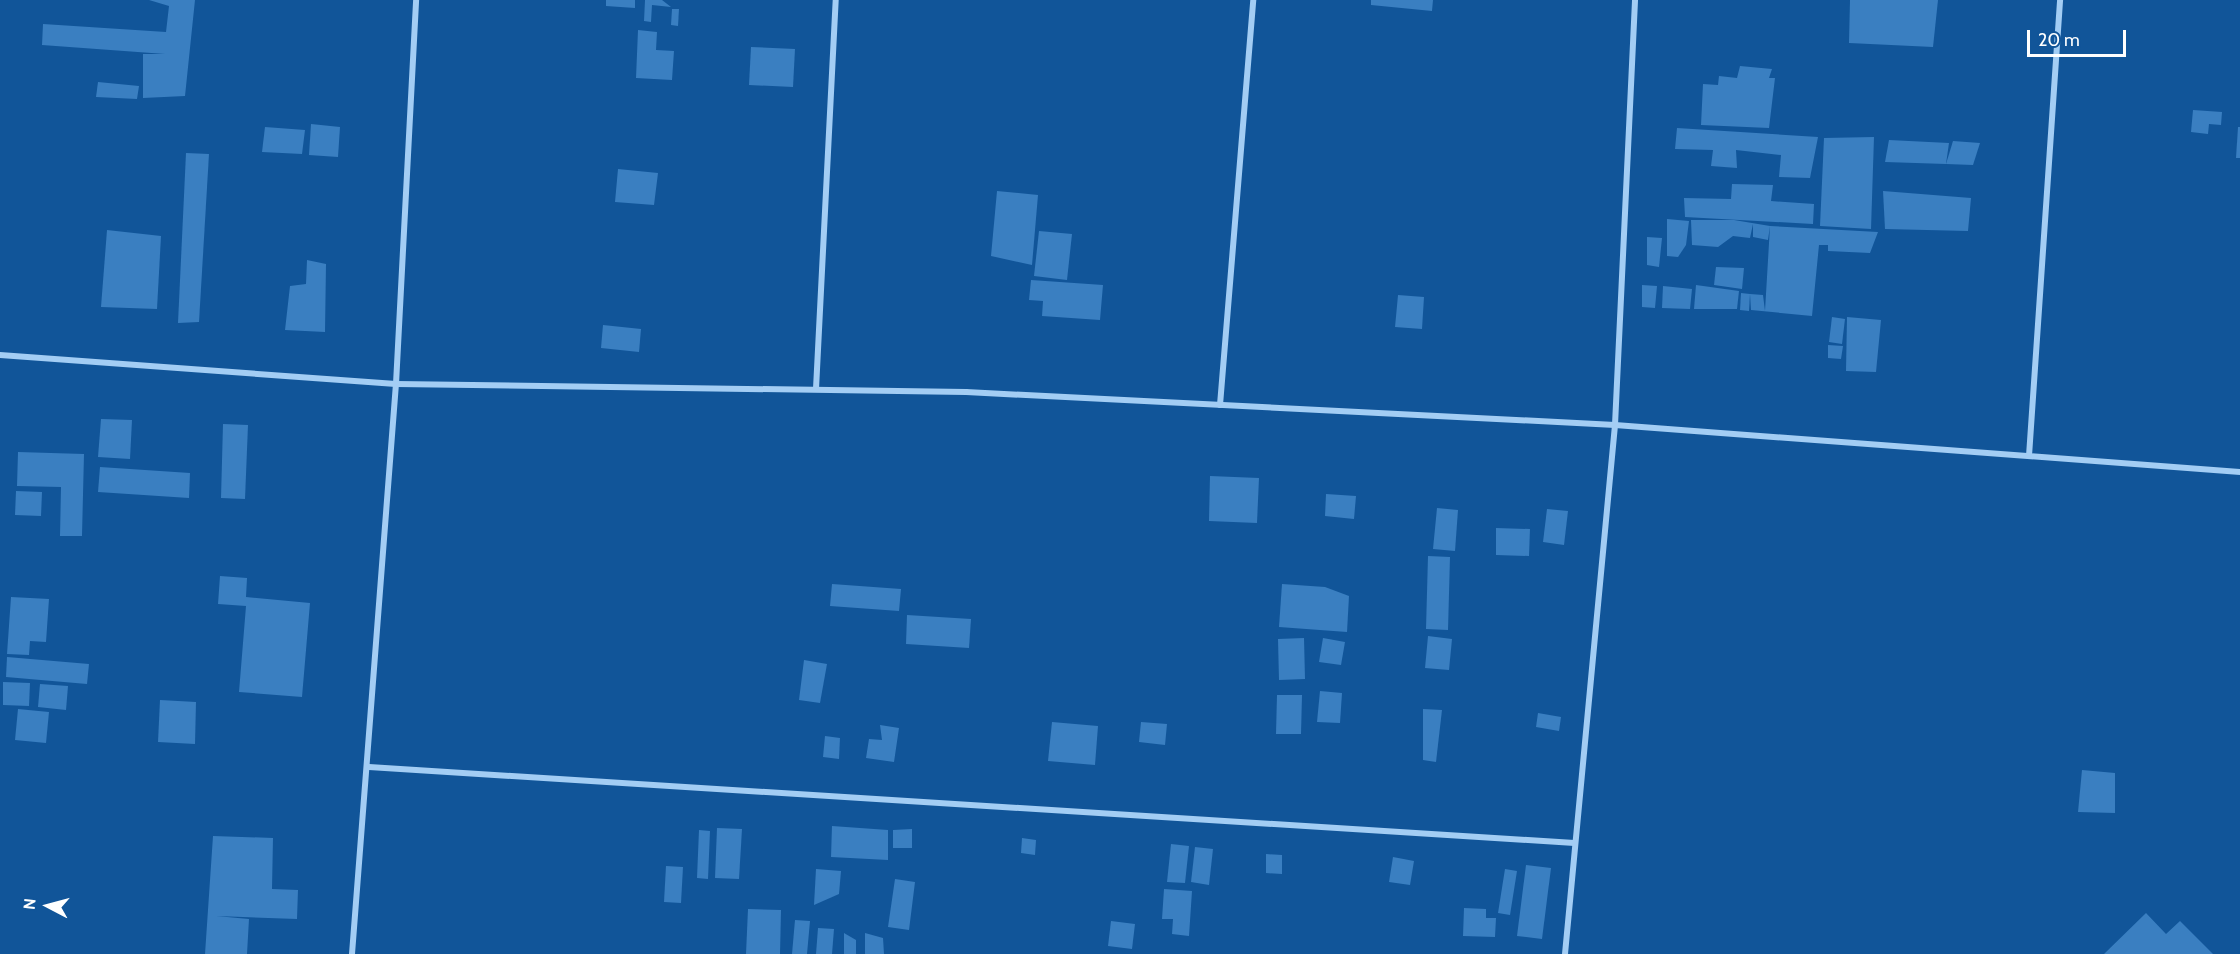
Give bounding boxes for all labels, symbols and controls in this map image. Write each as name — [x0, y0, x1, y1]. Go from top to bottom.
scale bar — [2030, 18, 2129, 56]
text: 20 m — [2038, 29, 2080, 51]
north arrow — [18, 876, 78, 936]
text: N — [20, 897, 40, 911]

